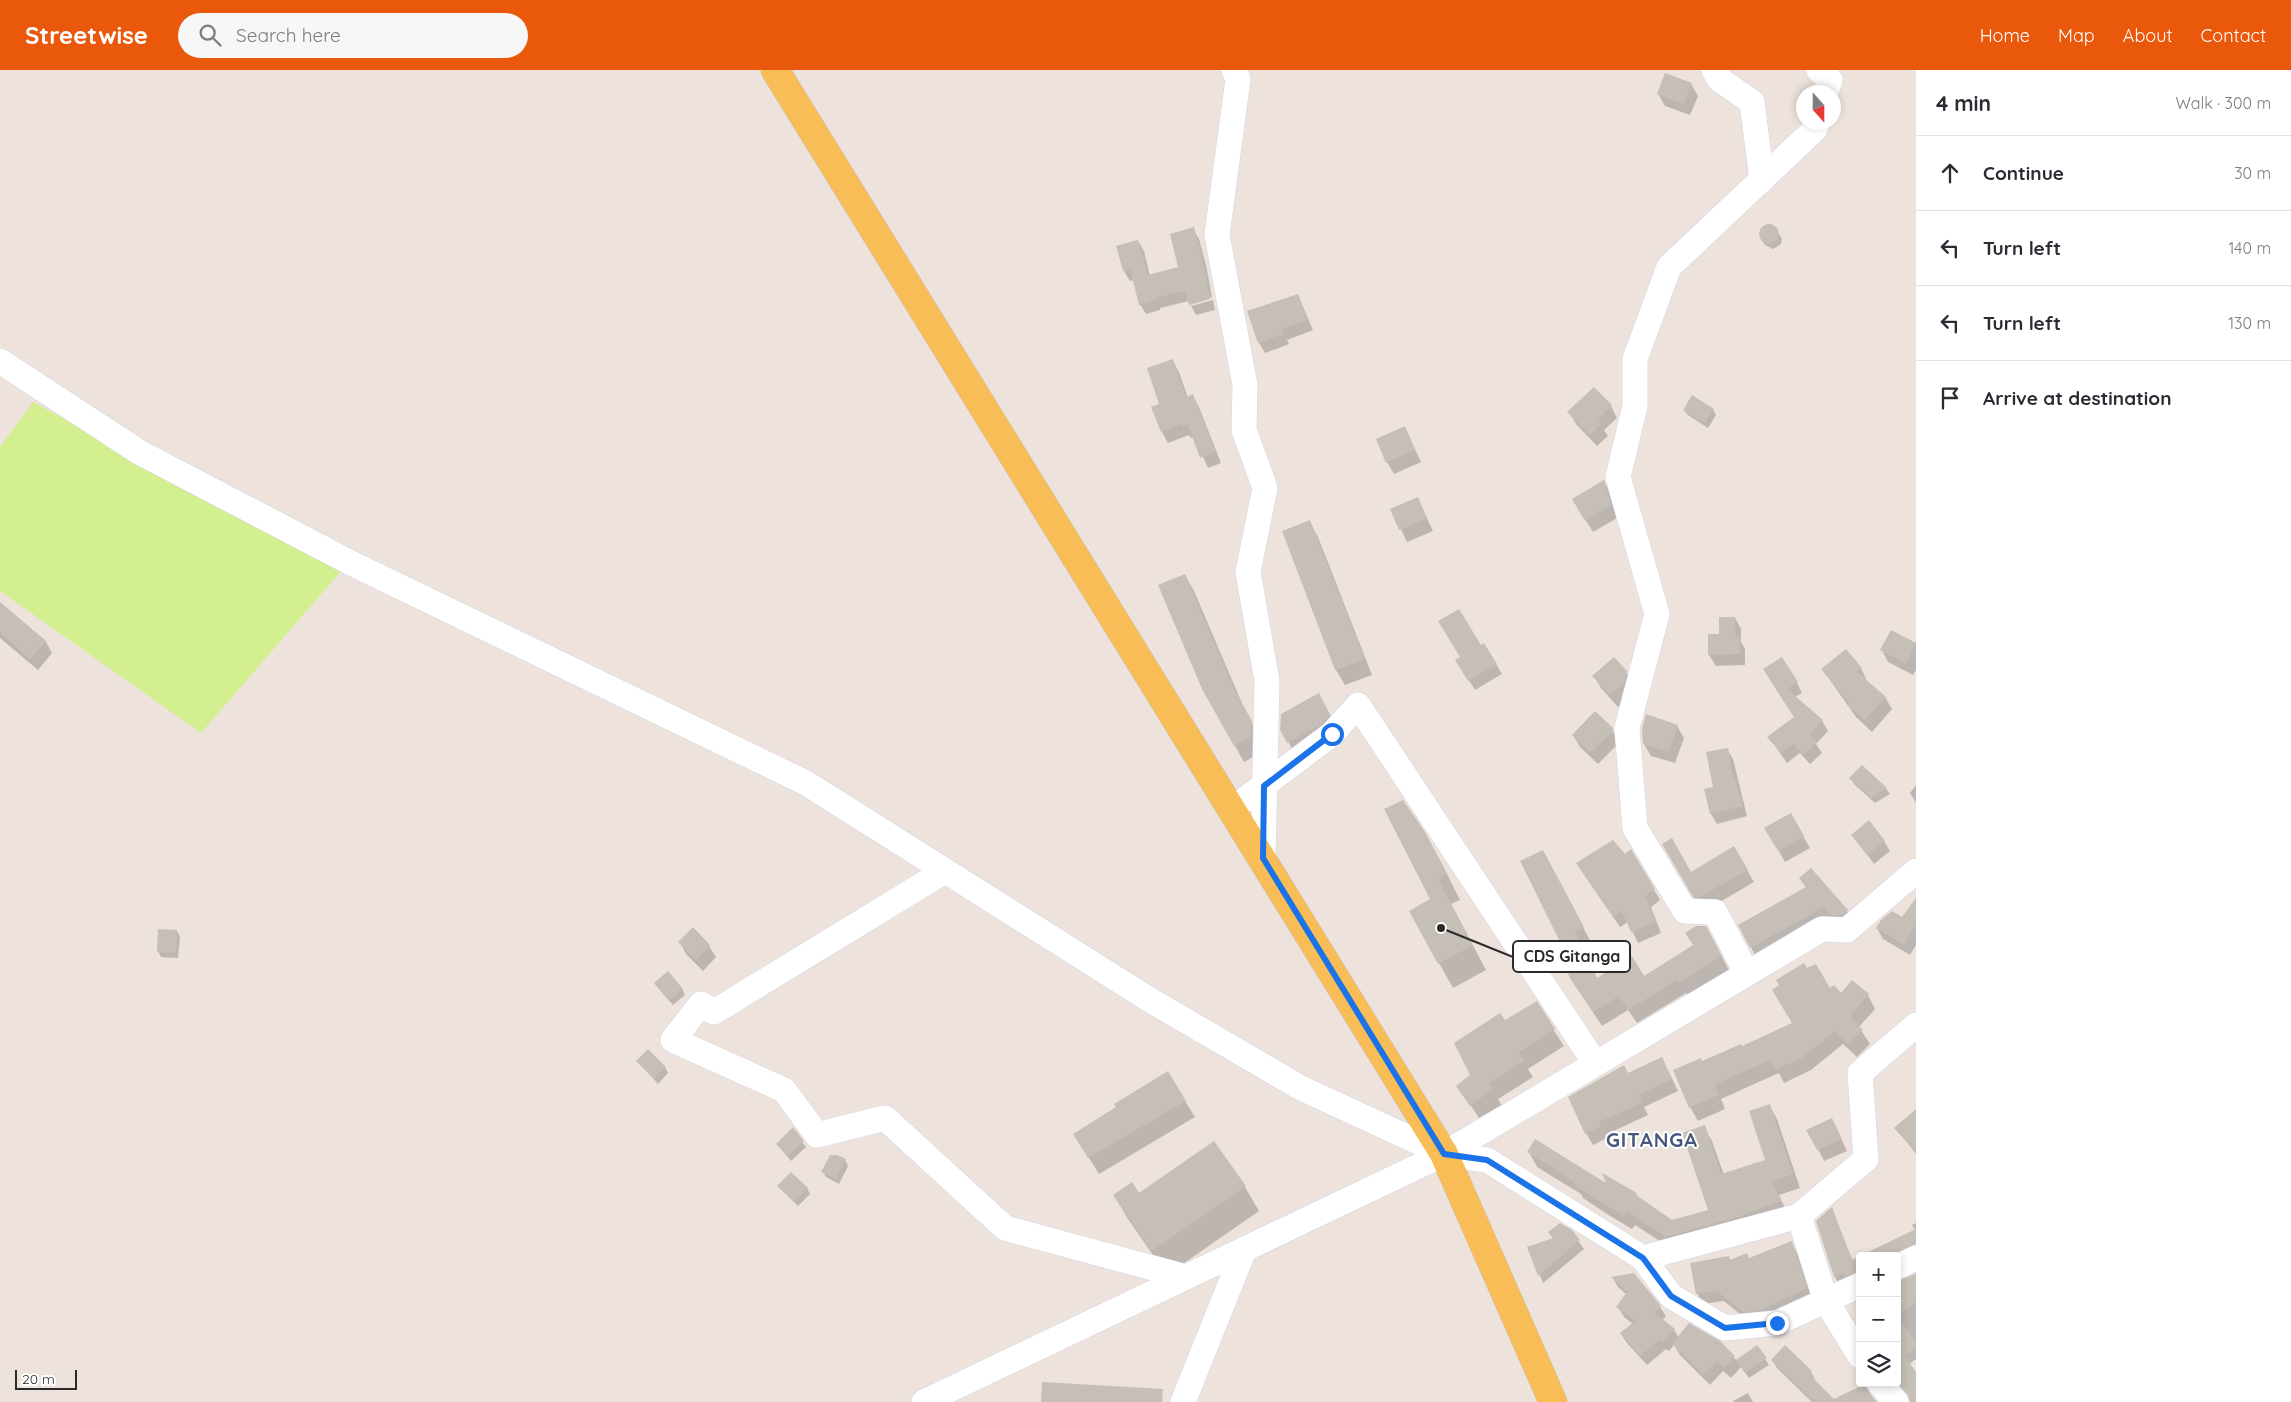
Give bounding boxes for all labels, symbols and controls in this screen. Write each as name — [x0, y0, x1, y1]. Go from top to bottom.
search box — [178, 13, 528, 58]
text: Streetwise — [25, 20, 148, 50]
icon: search — [196, 21, 224, 49]
text: Search here — [236, 23, 341, 47]
text: Home — [1980, 24, 2030, 47]
text: Map — [2058, 24, 2095, 47]
text: About — [2123, 24, 2173, 47]
text: Contact — [2201, 24, 2266, 47]
north arrow — [1796, 85, 1841, 130]
text: 4 min — [1936, 90, 1991, 116]
text: Walk · 300 m — [2176, 93, 2271, 113]
icon: ahead — [1936, 159, 1964, 187]
text: Continue — [1983, 161, 2064, 185]
text: 30 m — [2234, 163, 2271, 183]
icon: left — [1936, 234, 1964, 262]
text: Turn left — [1983, 236, 2061, 260]
text: 140 m — [2228, 238, 2271, 258]
icon: left — [1936, 309, 1964, 337]
text: Turn left — [1983, 311, 2061, 335]
text: 130 m — [2228, 313, 2271, 333]
icon: arrive — [1936, 384, 1964, 412]
text: Arrive at destination — [1983, 386, 2172, 410]
route start — [1321, 723, 1344, 746]
callout: CDS Gitanga — [1513, 941, 1630, 972]
text: CDS Gitanga — [1524, 946, 1620, 966]
district label: GITANGA — [1606, 1127, 1698, 1152]
map controls — [1856, 1252, 1901, 1387]
button: + — [1856, 1252, 1901, 1297]
button: − — [1856, 1297, 1901, 1342]
route end — [1766, 1312, 1789, 1335]
button: layers — [1856, 1342, 1901, 1387]
scale bar — [15, 1367, 78, 1390]
text: 20 m — [22, 1370, 55, 1388]

